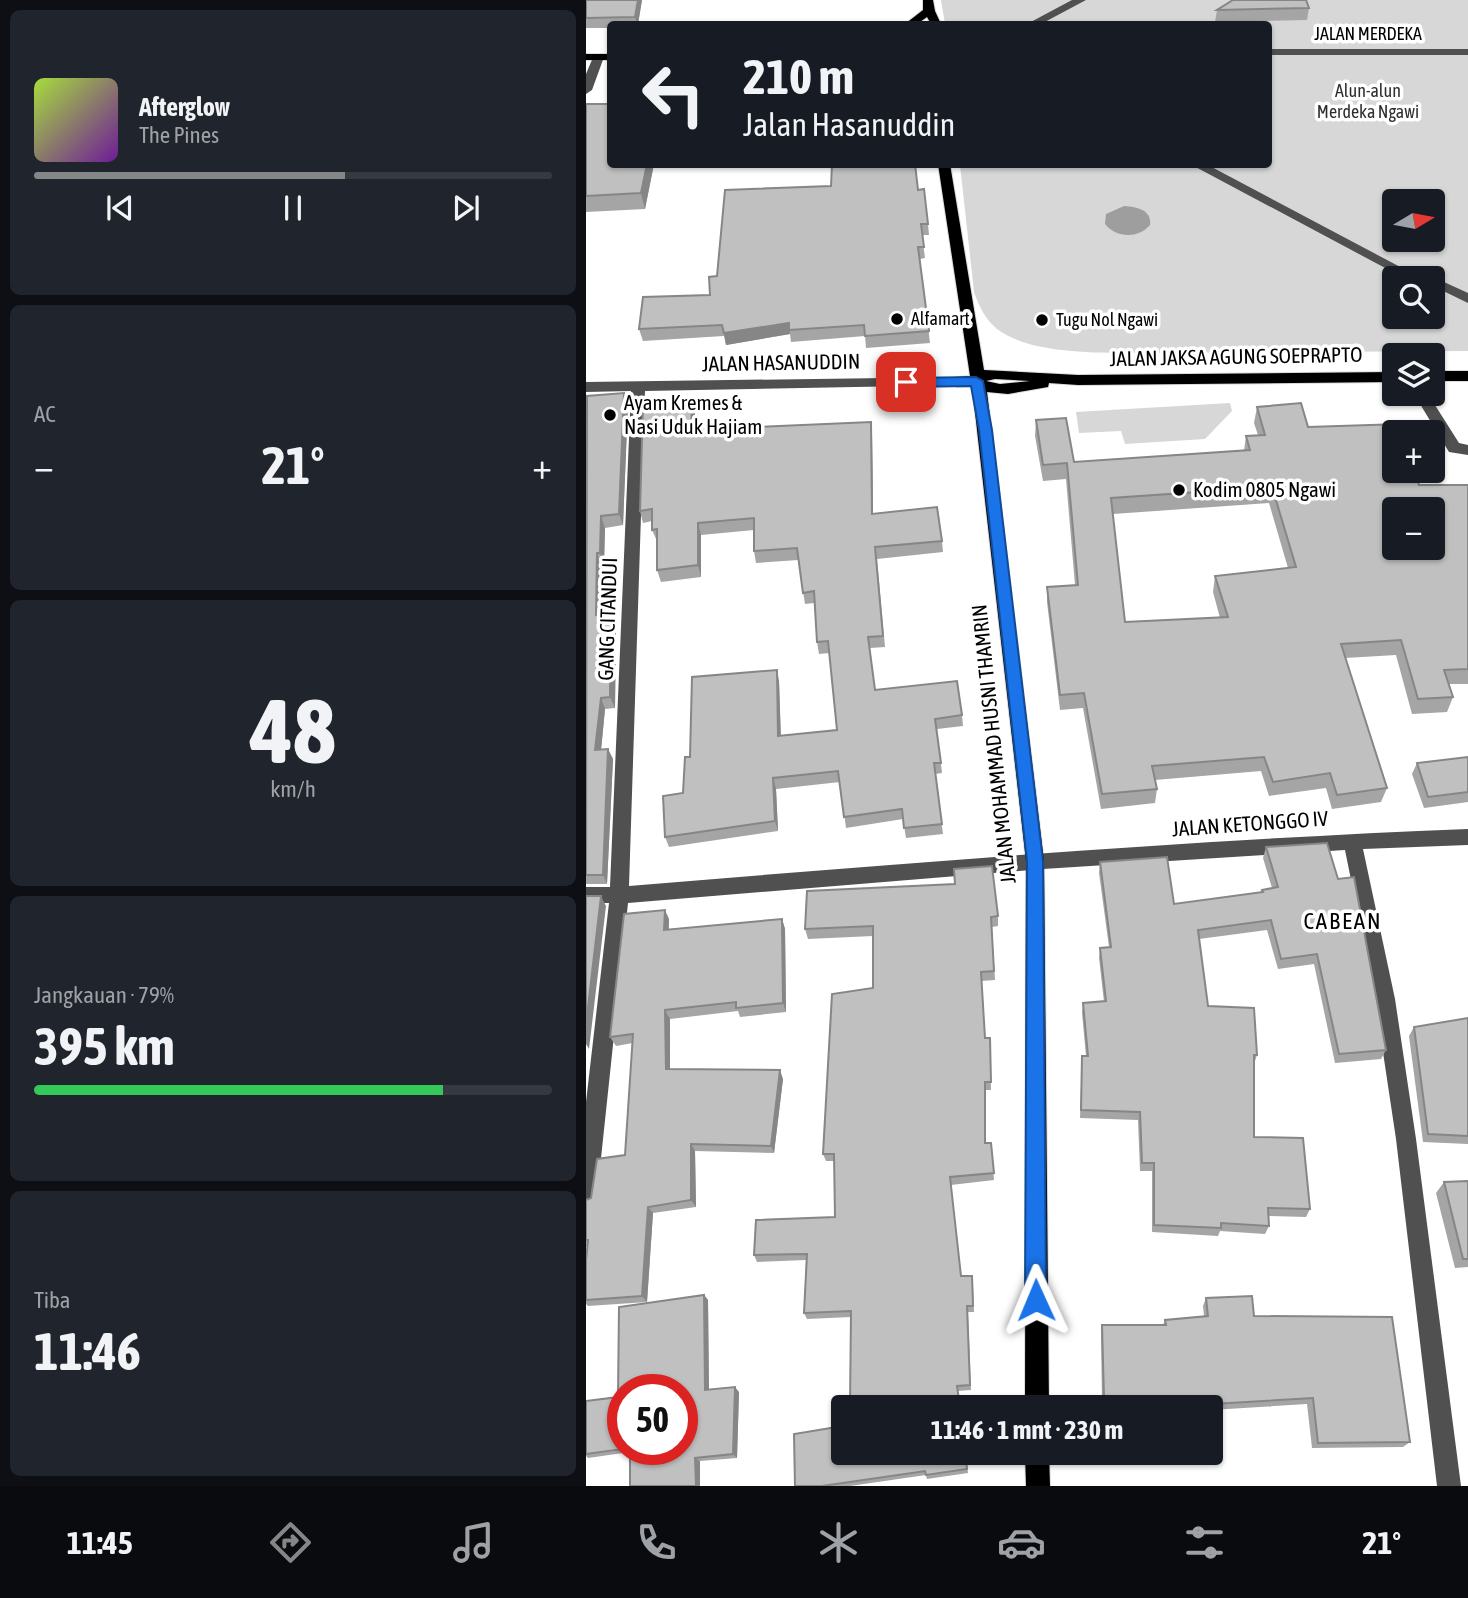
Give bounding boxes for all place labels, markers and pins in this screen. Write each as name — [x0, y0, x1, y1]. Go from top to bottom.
place label: Alfamart — [911, 308, 970, 329]
place label: Tugu Nol Ngawi — [1056, 309, 1158, 330]
marker: Alfamart — [889, 311, 905, 327]
marker: Tugu Nol Ngawi — [1034, 312, 1050, 328]
pin — [876, 352, 936, 412]
place label: Ayam Kremes & Nasi Uduk Hajiam — [624, 390, 762, 438]
marker: Ayam Kremes & Nasi Uduk Hajiam — [602, 407, 618, 423]
place label: Kodim 0805 Ngawi — [1193, 477, 1336, 501]
marker: Kodim 0805 Ngawi — [1171, 482, 1187, 498]

